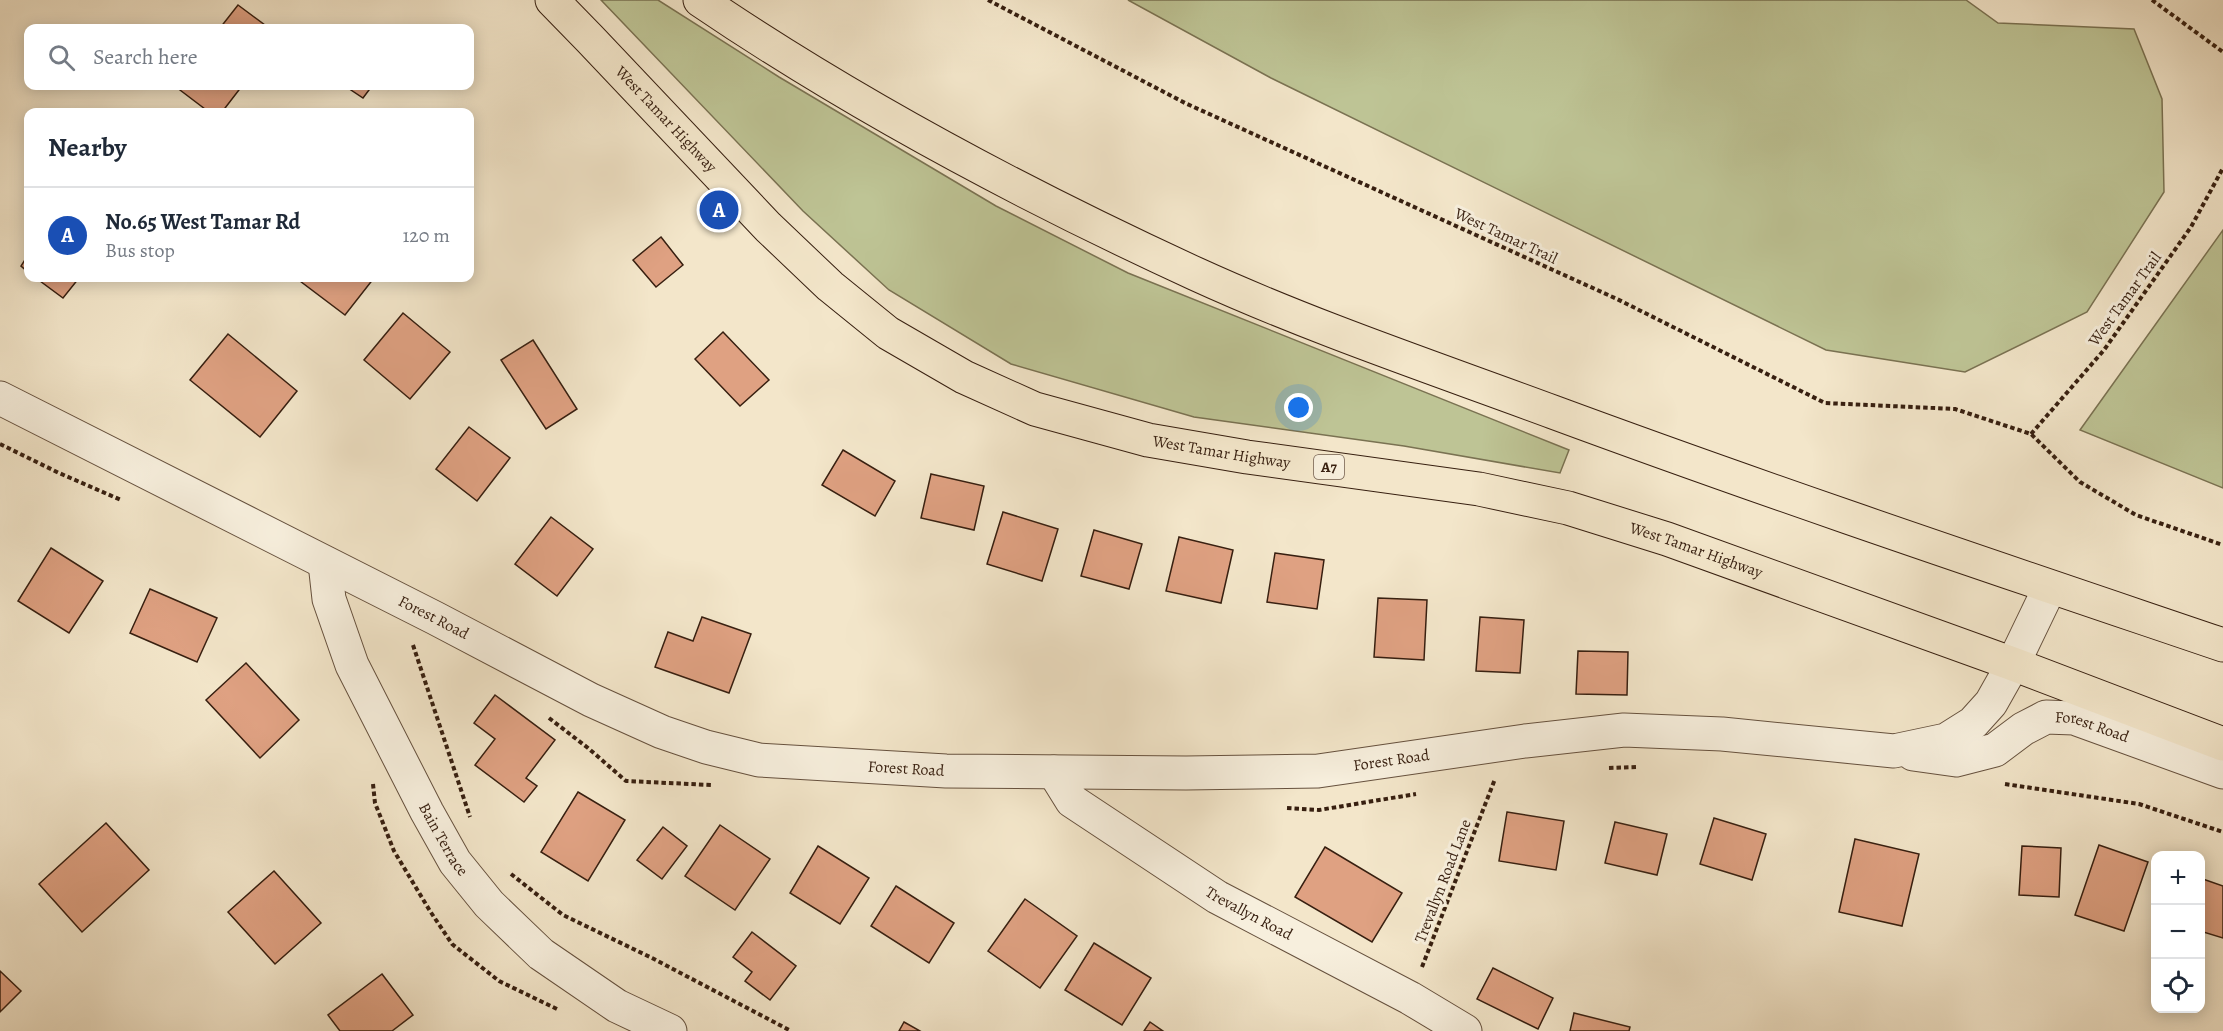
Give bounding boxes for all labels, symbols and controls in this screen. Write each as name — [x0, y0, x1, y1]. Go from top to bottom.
search box — [24, 24, 474, 90]
icon: search — [45, 41, 78, 74]
text: Search here — [93, 42, 198, 72]
street label: West Tamar Highway — [609, 60, 722, 178]
text: Nearby — [48, 130, 127, 165]
pin: A — [700, 188, 738, 232]
street label: West Tamar Trail — [1450, 202, 1561, 270]
text: No.65 West Tamar Rd — [105, 207, 300, 237]
text: A — [61, 222, 74, 249]
text: 120 m — [402, 222, 450, 249]
text: Bus stop — [105, 237, 175, 264]
street label: West Tamar Trail — [2083, 247, 2167, 351]
your location — [1284, 393, 1313, 422]
street label: West Tamar Highway — [1150, 430, 1293, 474]
road number: A7 — [1314, 455, 1344, 479]
street label: West Tamar Highway — [1626, 517, 1766, 584]
street label: Forest Road — [394, 590, 473, 645]
street label: Forest Road — [2055, 706, 2132, 748]
street label: Forest Road — [1352, 744, 1431, 777]
street label: Forest Road — [867, 755, 945, 782]
street label: Bain Terrace — [413, 799, 473, 881]
street label: Trevallyn Road Lane — [1409, 816, 1477, 946]
map controls — [2151, 851, 2205, 1013]
button: + — [2151, 851, 2205, 905]
street label: Trevallyn Road — [1201, 881, 1297, 946]
button: − — [2151, 905, 2205, 959]
button: locate — [2151, 959, 2205, 1013]

